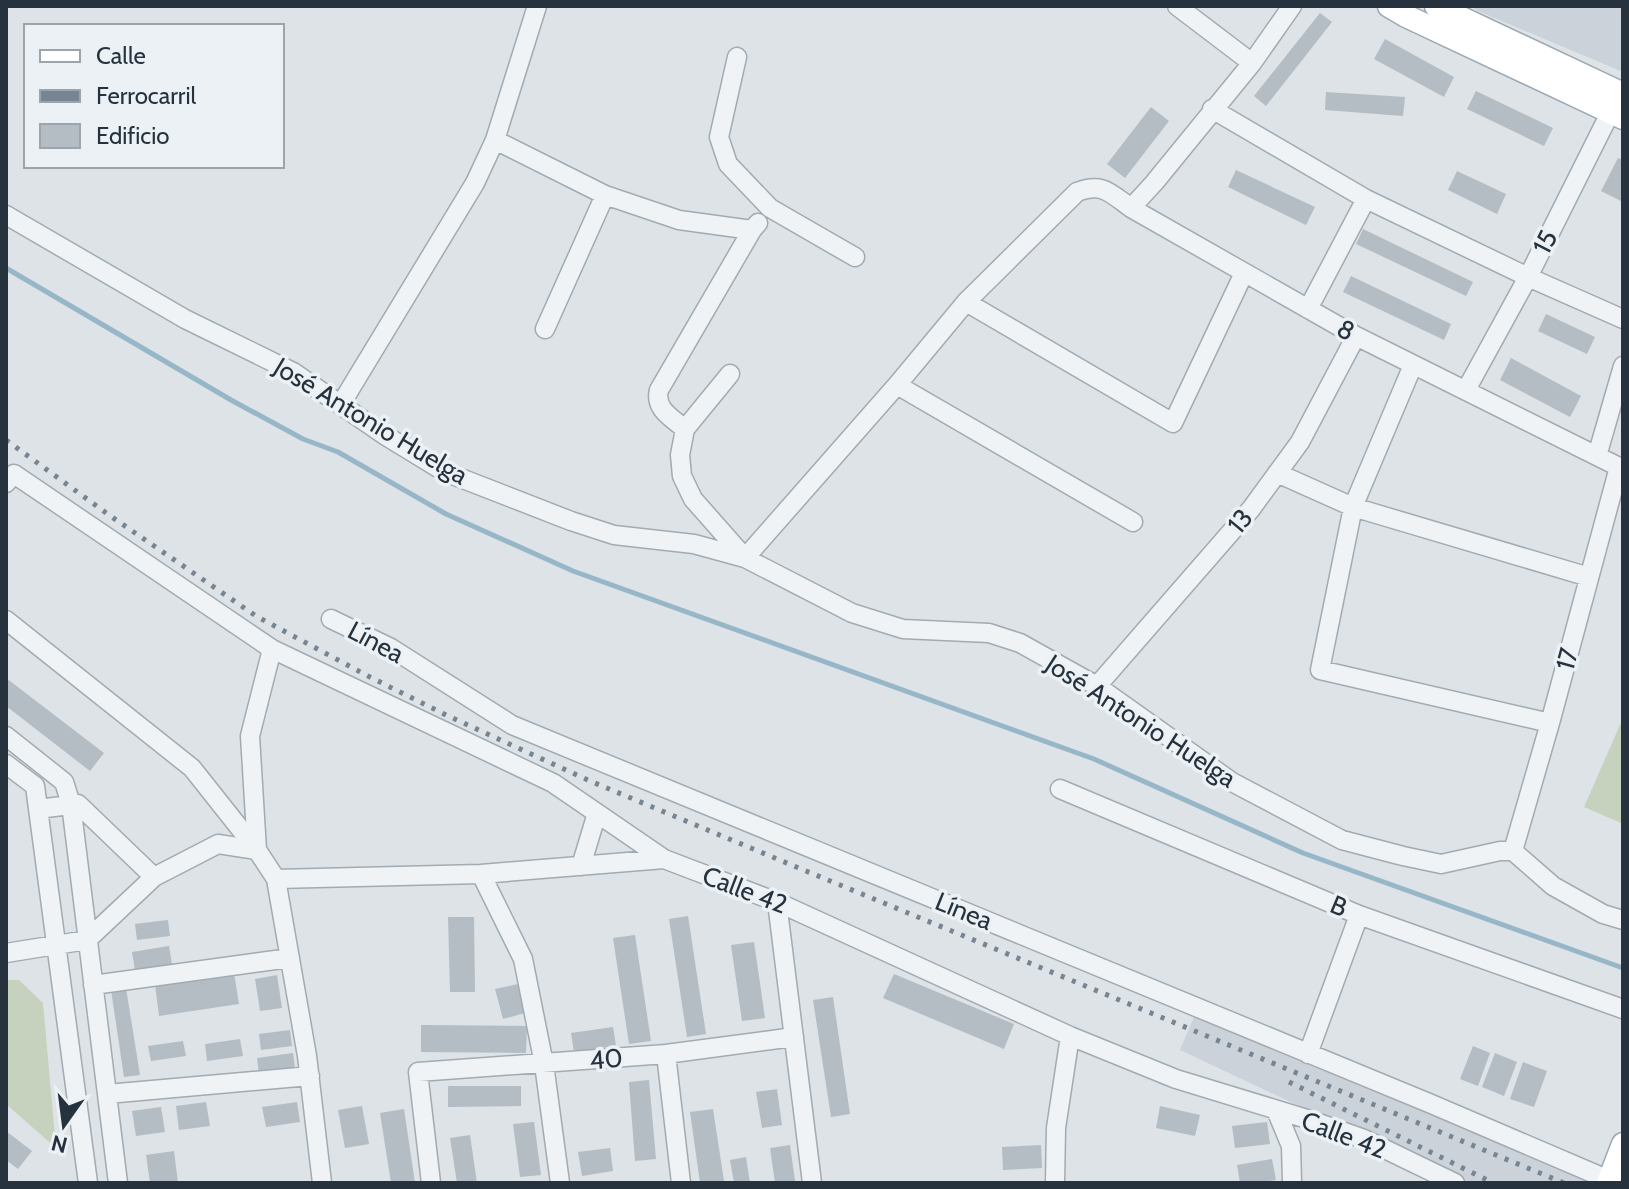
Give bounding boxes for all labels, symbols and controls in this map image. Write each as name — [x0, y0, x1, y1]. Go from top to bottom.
legend — [24, 24, 284, 168]
text: Calle — [96, 41, 146, 70]
text: Ferrocarril — [96, 81, 197, 110]
text: Edificio — [96, 121, 170, 150]
street label: 15 — [1526, 225, 1564, 259]
street label: 8 — [1331, 312, 1361, 348]
street label: José Antonio Huelga — [267, 350, 474, 492]
street label: 13 — [1220, 502, 1260, 540]
street label: Línea — [342, 614, 410, 670]
street label: 17 — [1549, 644, 1585, 674]
street label: José Antonio Huelga — [1039, 647, 1243, 795]
street label: Calle 42 — [698, 859, 792, 921]
street label: Línea — [931, 885, 998, 937]
street label: B — [1326, 888, 1352, 924]
street label: 40 — [588, 1042, 624, 1076]
north arrow — [24, 1085, 104, 1165]
street label: Calle 42 — [1297, 1104, 1391, 1166]
text: N — [48, 1129, 70, 1159]

